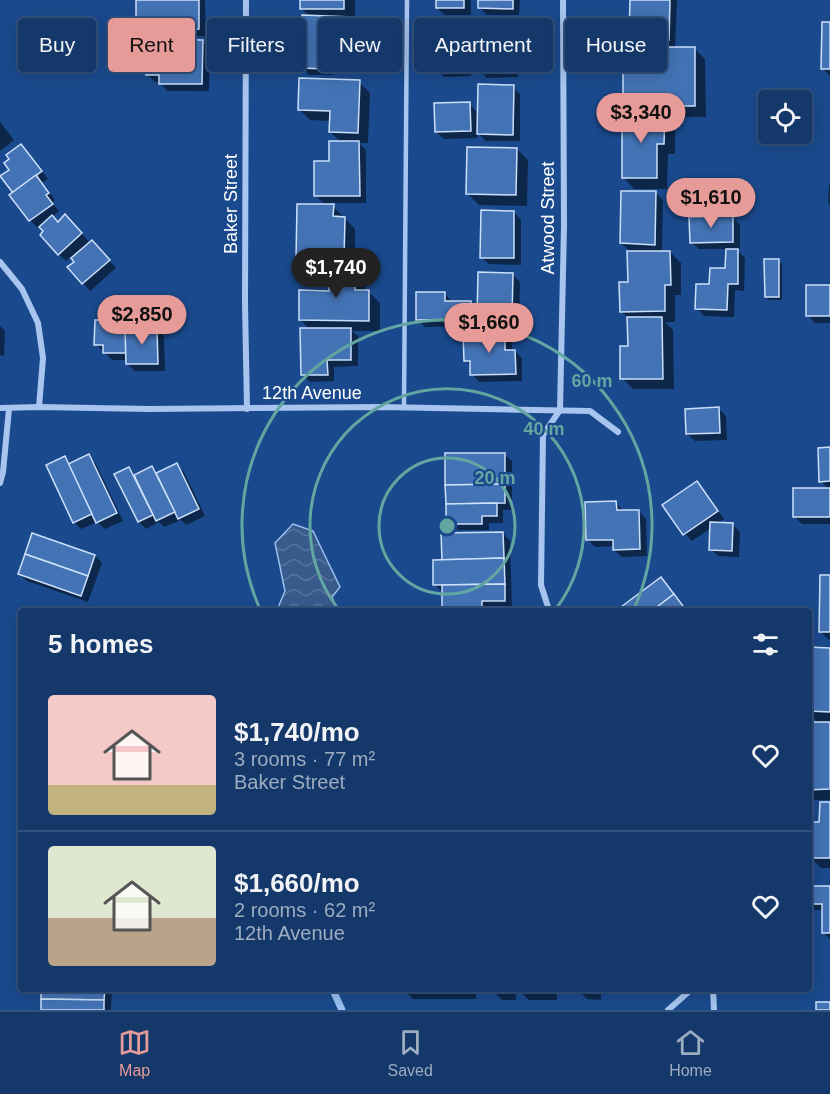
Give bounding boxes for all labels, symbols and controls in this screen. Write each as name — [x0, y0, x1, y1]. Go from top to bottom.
chip: Buy — [18, 18, 96, 72]
chip: Rent — [108, 18, 195, 72]
chip: Filters — [207, 18, 306, 72]
chip: New — [318, 18, 402, 72]
chip: Apartment — [414, 18, 553, 72]
chip: House — [565, 18, 667, 72]
map controls — [758, 90, 812, 144]
button: locate — [758, 90, 812, 144]
pin: $3,340 — [592, 93, 690, 144]
text: $3,340 — [610, 101, 672, 123]
street label: Baker Street — [221, 154, 241, 254]
street label: Atwood Street — [538, 161, 558, 275]
pin: $1,610 — [662, 178, 760, 229]
text: $1,610 — [680, 186, 742, 208]
pin: $1,740 — [287, 248, 385, 299]
text: $1,740 — [305, 256, 367, 278]
pin: $2,850 — [93, 295, 191, 346]
text: $2,850 — [111, 303, 173, 325]
pin: $1,660 — [440, 303, 538, 354]
text: $1,660 — [458, 311, 520, 333]
text: 60 m — [571, 371, 613, 391]
street label: 12th Avenue — [262, 383, 362, 403]
text: 40 m — [523, 419, 565, 439]
text: 20 m — [474, 468, 516, 488]
centre of rings — [437, 516, 457, 536]
icon: filters — [749, 628, 782, 661]
text: 5 homes — [48, 629, 154, 659]
text: $1,740/mo — [234, 717, 360, 747]
icon: home — [96, 719, 168, 791]
icon: heart — [749, 739, 782, 772]
text: 3 rooms · 77 m² — [234, 748, 375, 770]
text: Baker Street — [234, 771, 345, 793]
text: $1,660/mo — [234, 868, 360, 898]
icon: home — [96, 870, 168, 942]
icon: heart — [749, 890, 782, 923]
text: 2 rooms · 62 m² — [234, 899, 375, 921]
text: 12th Avenue — [234, 922, 345, 944]
tab: Map — [118, 1026, 151, 1080]
tab: Saved — [387, 1026, 433, 1080]
tab: Home — [669, 1026, 712, 1080]

